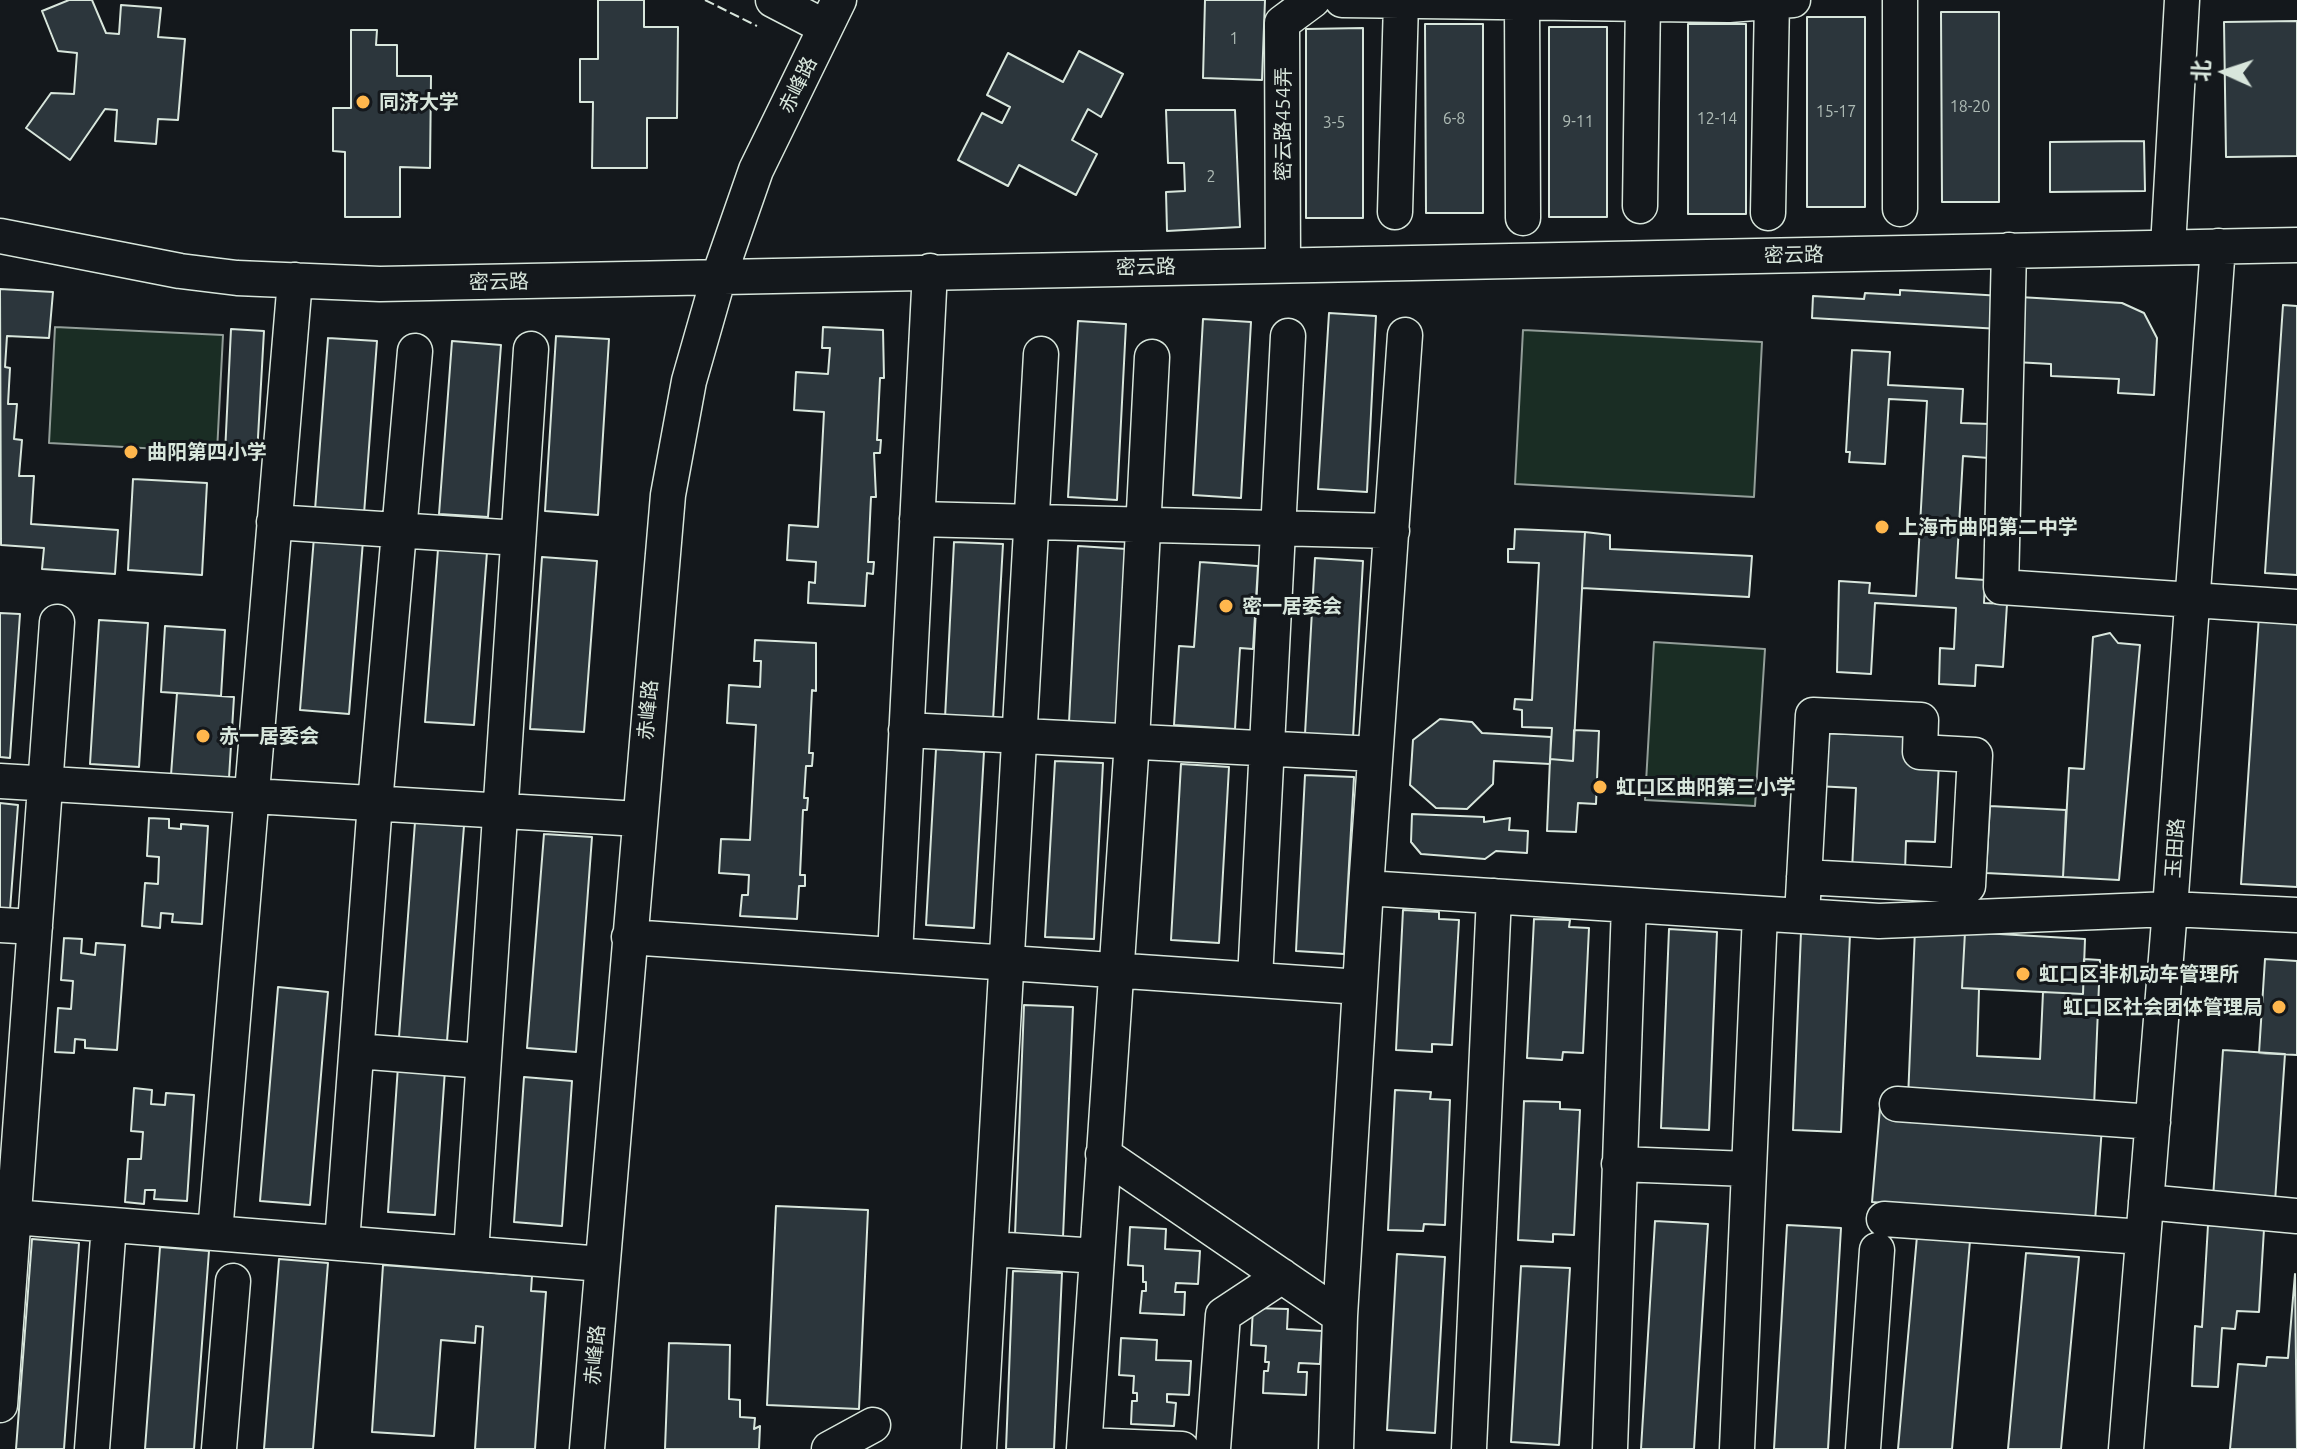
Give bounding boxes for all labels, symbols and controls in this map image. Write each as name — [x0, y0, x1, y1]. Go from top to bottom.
house number: 1 — [1229, 29, 1239, 49]
north arrow — [2185, 32, 2265, 112]
street label: 赤峰路 — [774, 53, 822, 117]
text: 北 — [2187, 59, 2214, 82]
street label: 密云路454弄 — [1271, 67, 1295, 181]
place label: 同济大学 — [379, 90, 459, 114]
marker: 同济大学 — [354, 93, 372, 111]
house number: 18-20 — [1950, 97, 1990, 117]
house number: 15-17 — [1816, 102, 1856, 122]
house number: 6-8 — [1443, 109, 1465, 129]
house number: 12-14 — [1697, 109, 1737, 129]
house number: 9-11 — [1562, 112, 1594, 132]
house number: 3-5 — [1323, 113, 1345, 133]
house number: 2 — [1206, 167, 1216, 187]
street label: 密云路 — [1764, 242, 1824, 268]
street label: 密云路 — [1116, 254, 1176, 280]
street label: 密云路 — [469, 269, 529, 295]
place label: 曲阳第四小学 — [147, 440, 267, 464]
marker: 曲阳第四小学 — [122, 443, 140, 461]
place label: 上海市曲阳第二中学 — [1898, 515, 2078, 539]
marker: 上海市曲阳第二中学 — [1873, 518, 1891, 536]
place label: 密一居委会 — [1242, 594, 1342, 618]
marker: 密一居委会 — [1217, 597, 1235, 615]
street label: 赤峰路 — [633, 679, 663, 741]
place label: 赤一居委会 — [219, 724, 319, 748]
marker: 赤一居委会 — [194, 727, 212, 745]
place label: 虹口区曲阳第三小学 — [1616, 775, 1796, 799]
marker: 虹口区曲阳第三小学 — [1591, 778, 1609, 796]
street label: 玉田路 — [2161, 817, 2189, 879]
place label: 虹口区非机动车管理所 — [2039, 962, 2239, 986]
marker: 虹口区非机动车管理所 — [2014, 965, 2032, 983]
place label: 虹口区社会团体管理局 — [2063, 995, 2263, 1019]
marker: 虹口区社会团体管理局 — [2270, 998, 2288, 1016]
street label: 赤峰路 — [580, 1324, 610, 1386]

